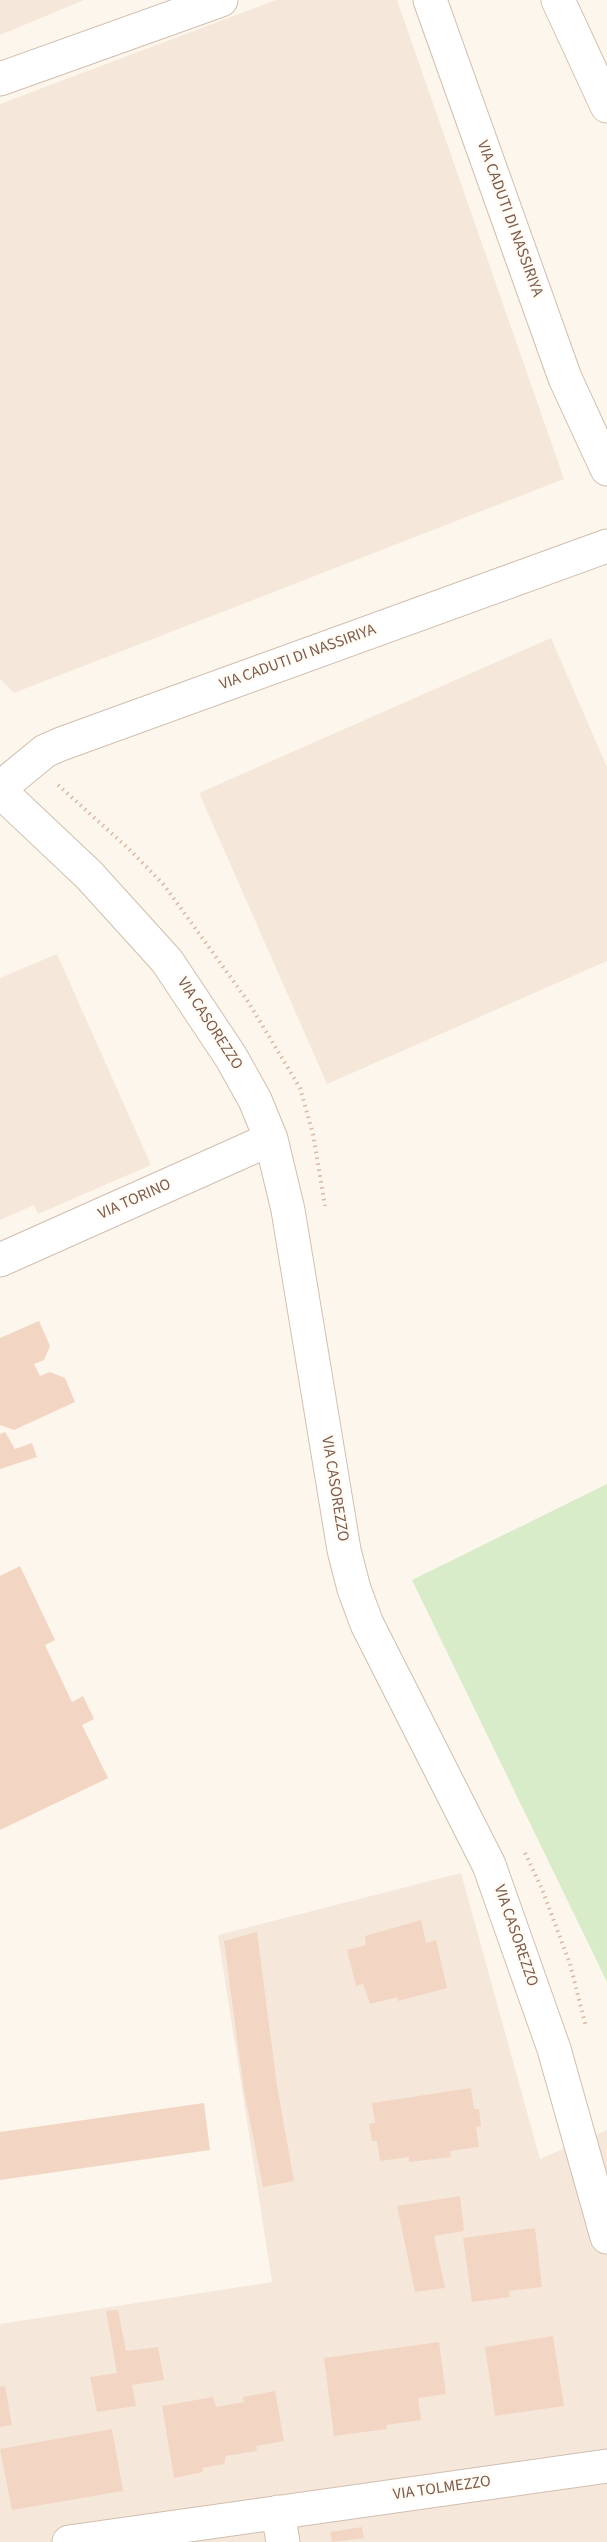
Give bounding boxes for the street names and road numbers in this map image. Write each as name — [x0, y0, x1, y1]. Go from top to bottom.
street label: VIA CADUTI DI NASSIRIYA — [472, 138, 546, 300]
street label: VIA CADUTI DI NASSIRIYA — [217, 621, 379, 695]
street label: VIA CASOREZZO — [172, 974, 246, 1074]
street label: VIA TORINO — [96, 1175, 174, 1225]
street label: VIA CASOREZZO — [316, 1435, 352, 1543]
street label: VIA CASOREZZO — [489, 1883, 541, 1989]
street label: VIA TOLMEZZO — [392, 2473, 492, 2505]

